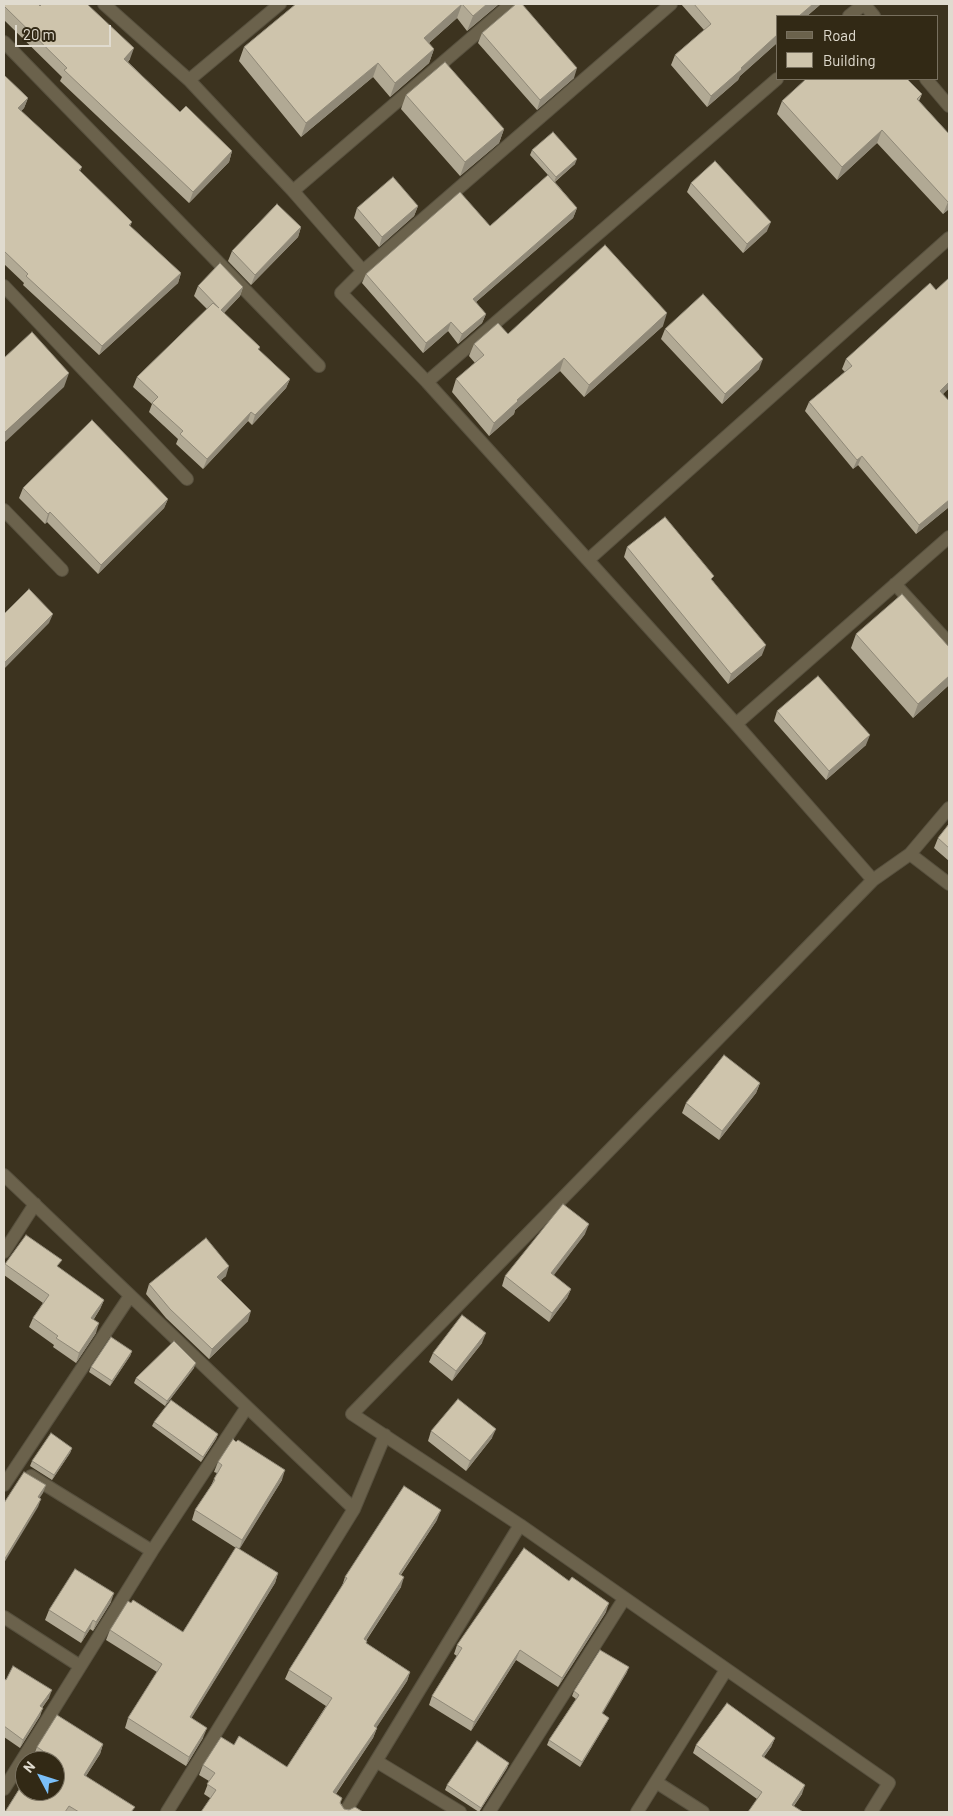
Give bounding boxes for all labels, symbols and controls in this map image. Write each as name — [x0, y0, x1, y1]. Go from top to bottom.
scale bar — [18, 15, 114, 47]
legend — [776, 15, 938, 80]
text: 20 m — [23, 25, 55, 43]
text: Road — [823, 26, 856, 44]
text: Building — [823, 51, 876, 69]
north arrow — [15, 1751, 65, 1801]
text: N — [19, 1758, 38, 1776]

